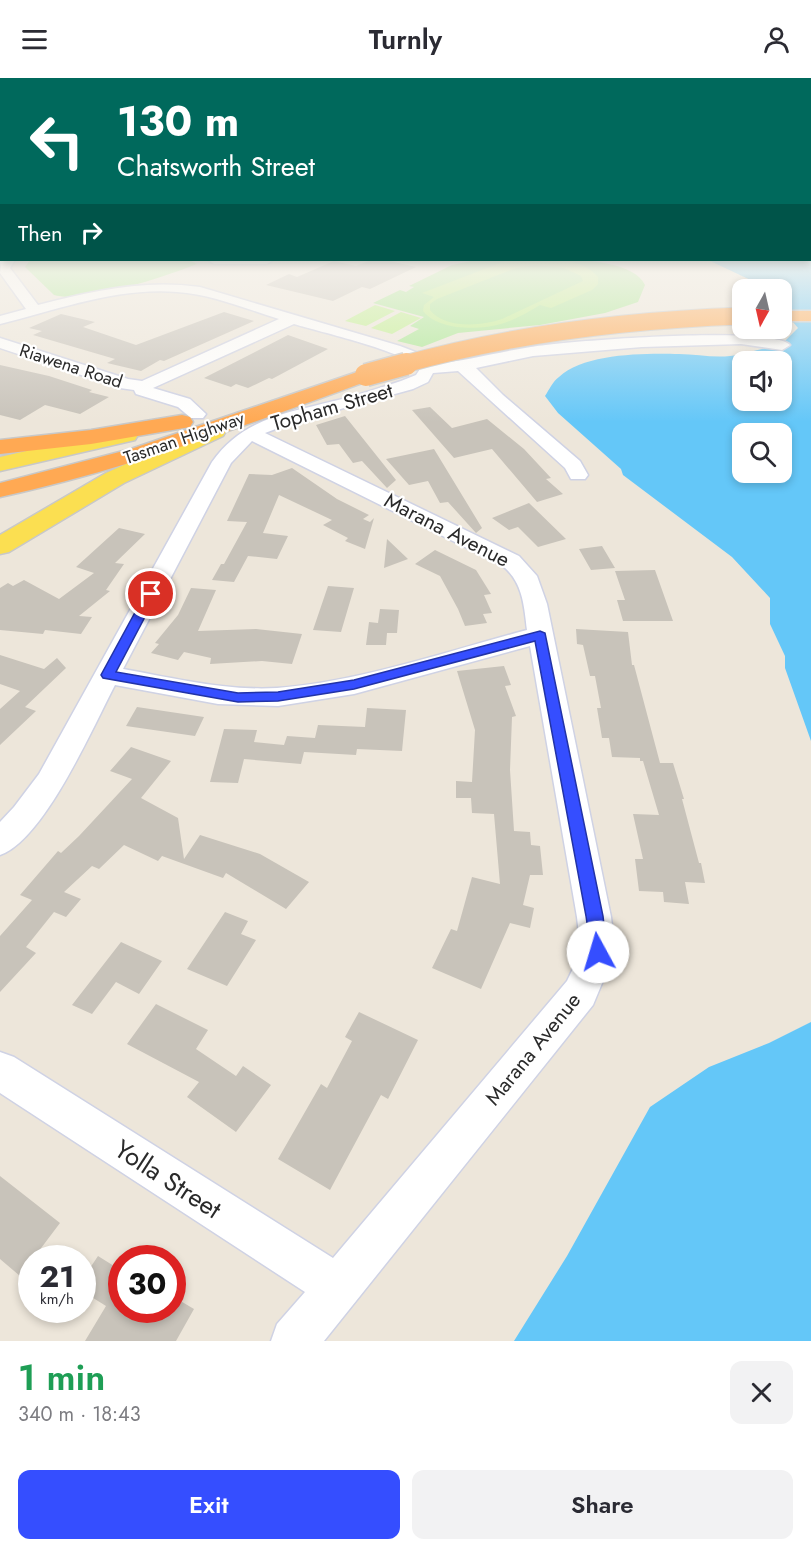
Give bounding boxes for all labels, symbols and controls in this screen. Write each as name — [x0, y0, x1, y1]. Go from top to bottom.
text: Turnly — [369, 20, 442, 59]
icon: menu — [18, 23, 51, 56]
icon: person — [760, 23, 793, 56]
text: 130 m — [117, 91, 239, 152]
icon: left — [18, 102, 96, 180]
text: Chatsworth Street — [117, 147, 315, 186]
icon: right — [75, 216, 108, 249]
text: Then — [18, 217, 63, 249]
north arrow — [732, 279, 792, 339]
map controls — [732, 279, 792, 483]
street label: Riawena Road — [16, 337, 126, 395]
button: sound — [732, 351, 792, 411]
street label: Topham Street — [268, 375, 396, 439]
street label: Tasman Highway — [120, 405, 248, 471]
button: search — [732, 423, 792, 483]
street label: Marana Avenue — [379, 485, 515, 575]
pin — [125, 568, 176, 619]
icon: arrive — [134, 577, 167, 610]
position arrow — [566, 920, 630, 984]
street label: Marana Avenue — [478, 986, 588, 1112]
street label: Yolla Street — [107, 1130, 230, 1228]
speed limit sign: 30 — [108, 1245, 186, 1323]
text: 21 — [40, 1255, 74, 1298]
text: km/h — [40, 1288, 74, 1310]
text: 1 min — [18, 1351, 105, 1403]
button: close — [730, 1361, 793, 1424]
text: 340 m · 18:43 — [18, 1400, 141, 1429]
button: Exit — [18, 1470, 400, 1539]
button: Share — [412, 1470, 793, 1539]

